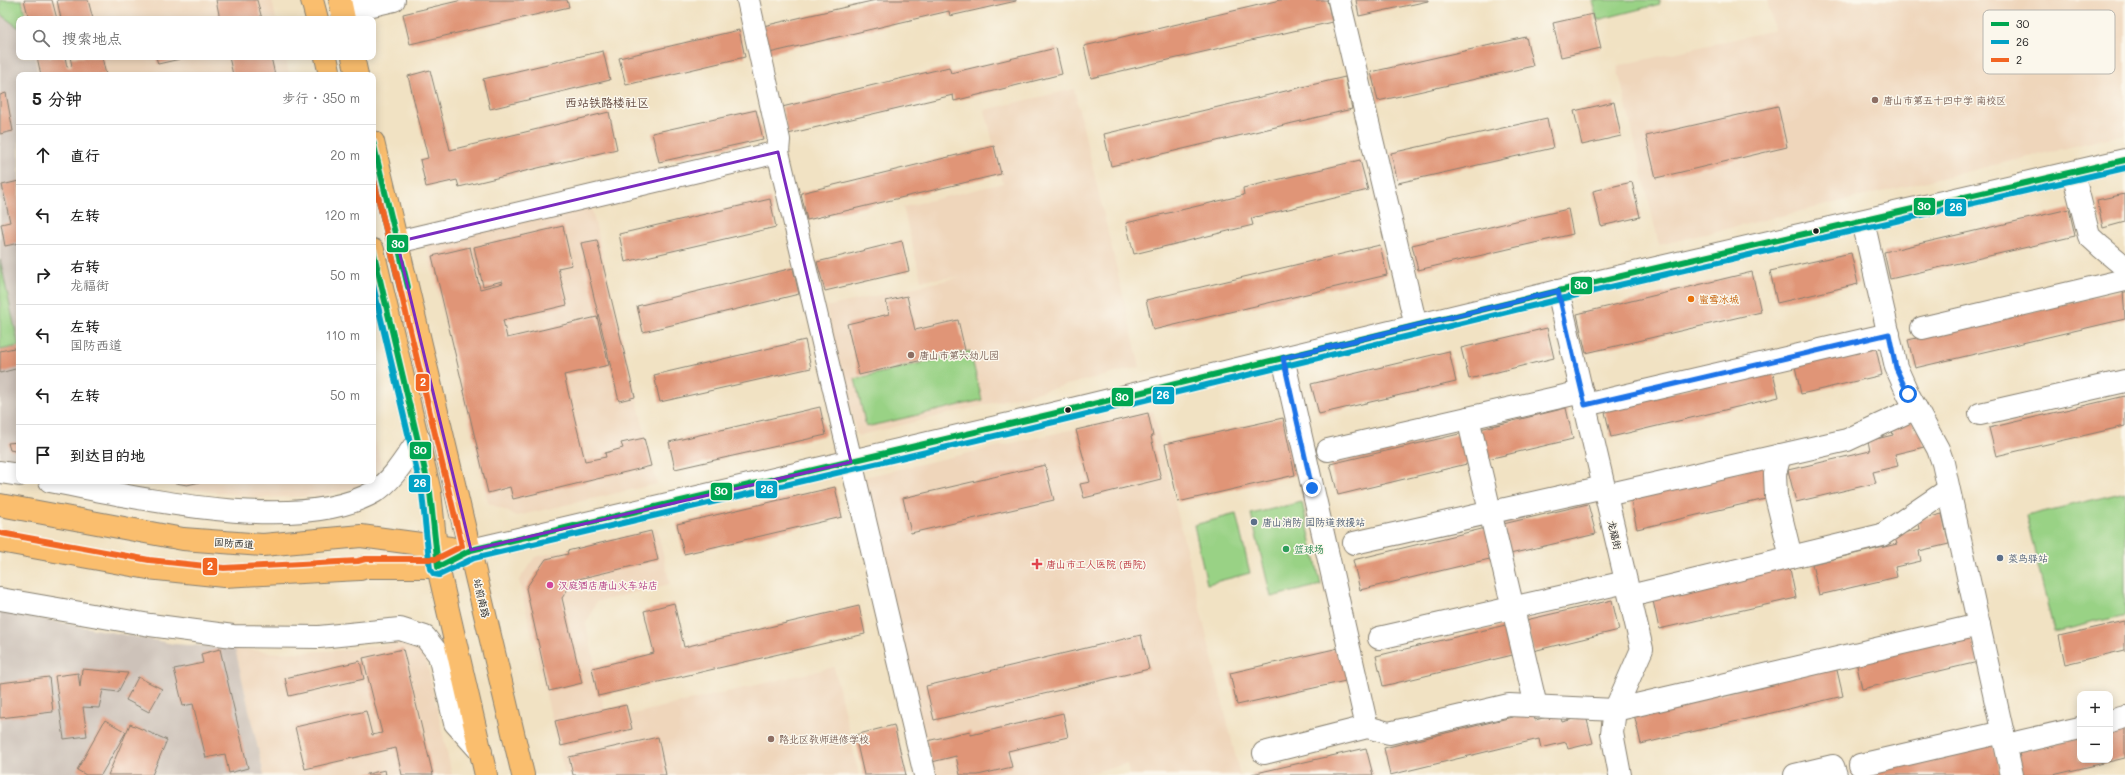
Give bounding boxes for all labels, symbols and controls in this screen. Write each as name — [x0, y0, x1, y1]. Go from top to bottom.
legend — [1983, 10, 2115, 74]
search box — [16, 16, 376, 60]
text: 30 — [2016, 16, 2029, 31]
icon: search — [30, 27, 52, 49]
text: 搜索地点 — [62, 28, 122, 48]
text: 26 — [2016, 34, 2029, 49]
text: 2 — [2016, 52, 2022, 67]
text: 5 分钟 — [32, 87, 82, 109]
text: 步行 · 350 m — [282, 89, 360, 106]
place label: 唐山市第五十四中学 南校区 — [1883, 93, 2006, 107]
district label: 西站铁路楼社区 — [565, 94, 649, 110]
marker: 唐山市第五十四中学 南校区 — [1870, 95, 1880, 105]
icon: ahead — [32, 144, 54, 166]
text: 直行 — [70, 145, 100, 165]
text: 20 m — [330, 146, 360, 163]
line badge: 30 — [1913, 197, 1936, 216]
text: 30 — [1917, 198, 1931, 213]
line badge: 26 — [1944, 198, 1967, 217]
text: 26 — [1950, 199, 1963, 214]
icon: left — [32, 204, 54, 226]
text: 左转 — [70, 205, 100, 225]
text: 120 m — [324, 206, 360, 223]
unlabelled marker — [1811, 226, 1821, 236]
line badge: 30 — [386, 234, 409, 253]
text: 30 — [391, 236, 405, 251]
text: 右转 — [70, 256, 100, 276]
icon: right — [32, 264, 54, 286]
text: 50 m — [330, 266, 360, 283]
text: 龙福街 — [70, 276, 109, 293]
line badge: 30 — [1570, 276, 1593, 295]
text: 30 — [1574, 277, 1588, 292]
place label: 蜜雪冰城 — [1699, 292, 1739, 306]
marker: 蜜雪冰城 — [1686, 294, 1696, 304]
text: 左转 — [70, 316, 100, 336]
icon: left — [32, 324, 54, 346]
text: 110 m — [326, 326, 360, 343]
text: 国防西道 — [70, 336, 122, 353]
place label: 唐山市第六幼儿园 — [919, 348, 999, 362]
marker: 唐山市第六幼儿园 — [906, 350, 916, 360]
line badge: 2 — [415, 373, 430, 392]
text: 2 — [420, 374, 426, 389]
icon: left — [32, 384, 54, 406]
text: 左转 — [70, 385, 100, 405]
route start — [1899, 385, 1917, 403]
text: 50 m — [330, 386, 360, 403]
line badge: 26 — [1152, 386, 1175, 405]
line badge: 30 — [1111, 387, 1134, 407]
text: 26 — [1157, 387, 1170, 402]
text: 30 — [1115, 389, 1129, 404]
unlabelled marker — [1063, 405, 1073, 415]
line badge: 30 — [409, 441, 432, 460]
text: 30 — [413, 442, 427, 457]
icon: arrive — [32, 444, 54, 466]
text: 到达目的地 — [70, 445, 145, 465]
line badge: 26 — [408, 474, 431, 493]
text: 26 — [414, 475, 427, 490]
route end — [1303, 479, 1321, 497]
line badge: 26 — [755, 480, 778, 499]
text: 26 — [761, 481, 774, 496]
line badge: 30 — [710, 482, 733, 501]
text: 30 — [714, 483, 728, 498]
place label: 唐山消防 国防道救援站 — [1262, 515, 1365, 529]
marker: 唐山消防 国防道救援站 — [1249, 517, 1259, 527]
street label: 龙福街 — [1605, 519, 1625, 551]
street label: 国防西道 — [214, 535, 254, 551]
place label: 篮球场 — [1294, 542, 1324, 556]
marker: 篮球场 — [1281, 544, 1291, 554]
place label: 菜鸟驿站 — [2008, 551, 2048, 565]
marker: 菜鸟驿站 — [1995, 553, 2005, 563]
line badge: 2 — [202, 557, 218, 576]
place label: 唐山市工人医院 (西院) — [1046, 557, 1146, 571]
text: 2 — [207, 558, 213, 573]
marker: 唐山市工人医院 (西院) — [1031, 558, 1043, 570]
street label: 站前南路 — [471, 577, 493, 619]
place label: 汉庭酒店唐山火车站店 — [558, 578, 658, 592]
marker: 汉庭酒店唐山火车站店 — [545, 580, 555, 590]
map controls — [2077, 691, 2113, 763]
button: + — [2077, 691, 2113, 727]
button: − — [2077, 727, 2113, 763]
place label: 路北区教师进修学校 — [779, 732, 869, 746]
marker: 路北区教师进修学校 — [766, 734, 776, 744]

